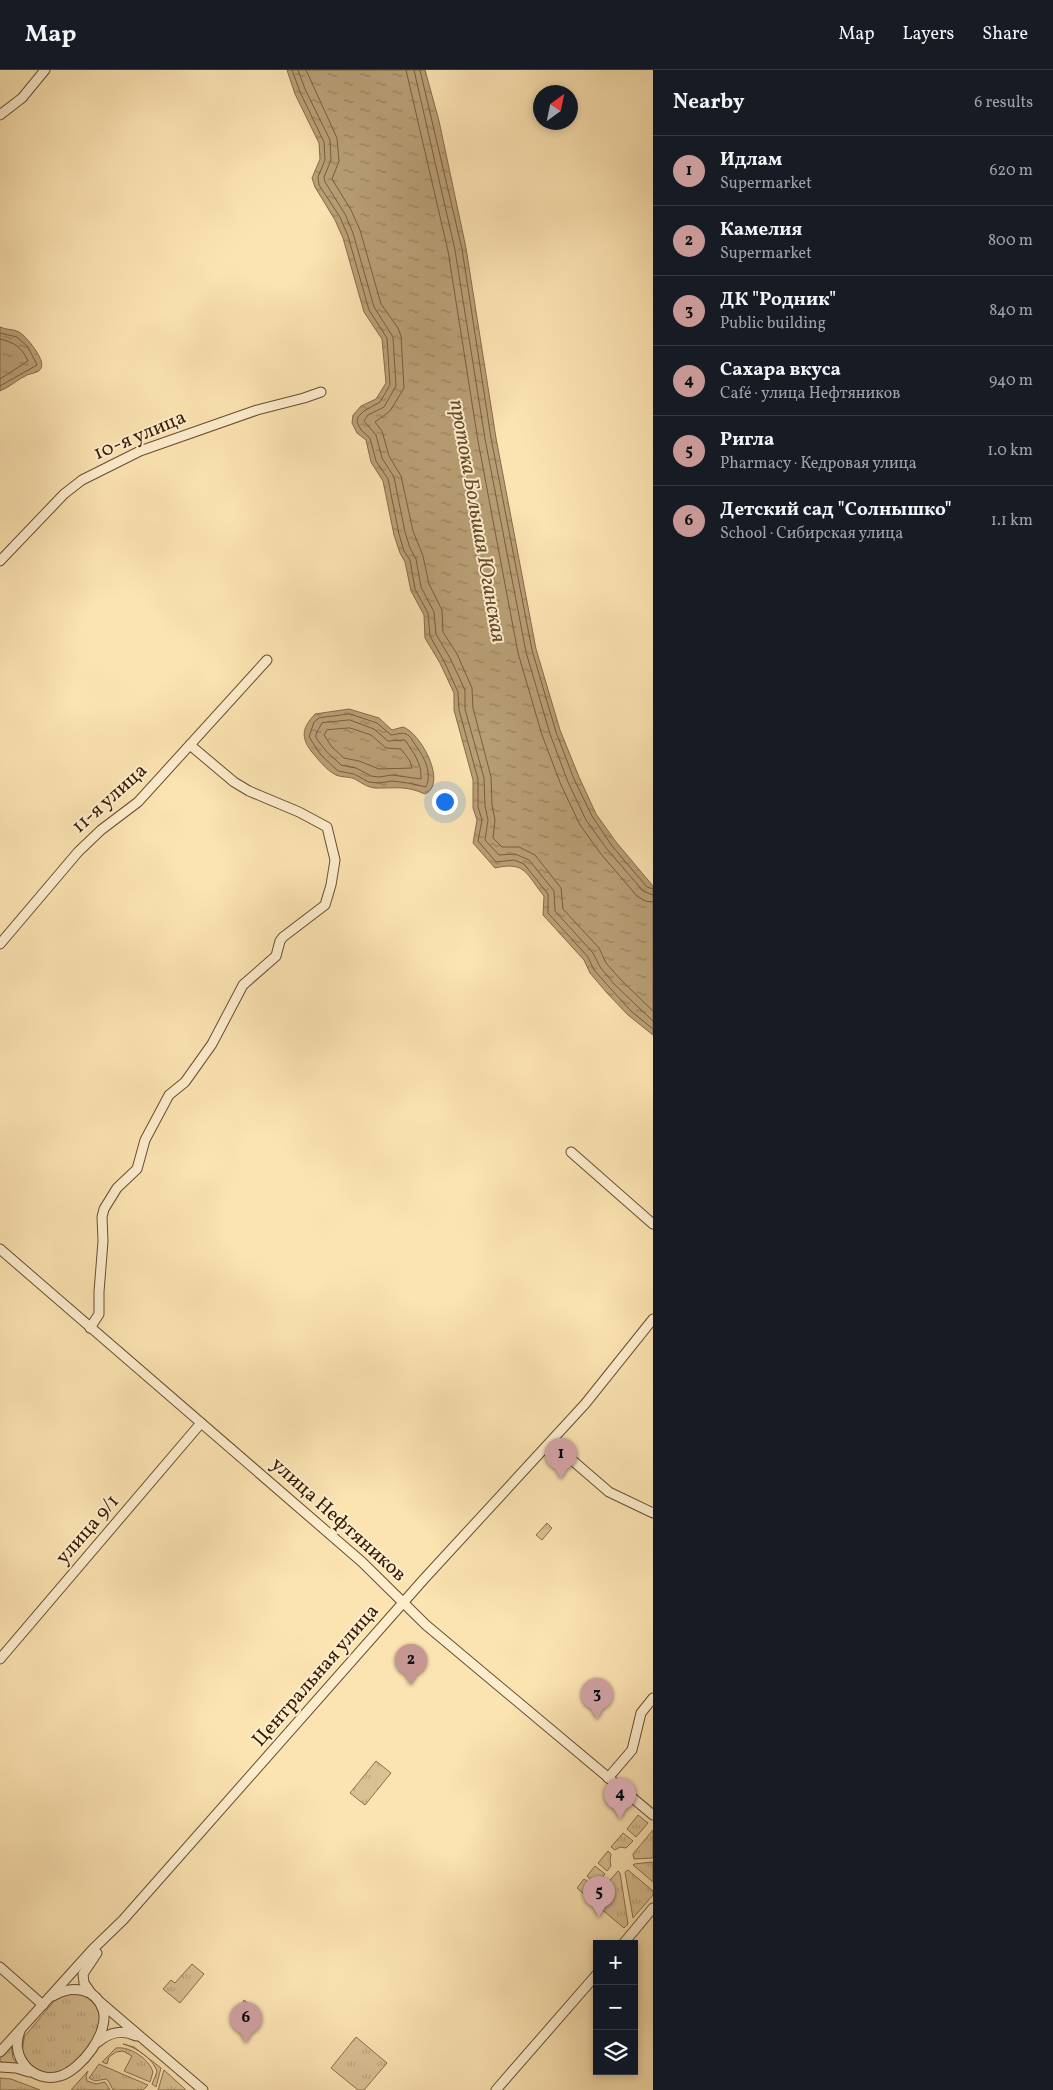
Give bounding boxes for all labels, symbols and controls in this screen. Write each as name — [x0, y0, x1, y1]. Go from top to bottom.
text: Map — [25, 18, 76, 52]
text: Map — [838, 22, 874, 47]
text: Layers — [902, 22, 954, 47]
text: Share — [982, 22, 1028, 47]
north arrow — [533, 85, 578, 130]
text: Nearby — [673, 88, 744, 117]
text: 6 results — [974, 92, 1033, 114]
text: Идлам — [720, 147, 782, 173]
text: 1 — [686, 160, 692, 182]
text: 620 m — [989, 160, 1033, 182]
text: Supermarket — [720, 173, 812, 195]
text: Камелия — [720, 217, 802, 243]
text: 2 — [685, 230, 693, 252]
text: 800 m — [988, 230, 1033, 252]
text: Supermarket — [720, 243, 812, 265]
text: ДК "Родник" — [720, 287, 836, 313]
text: 3 — [685, 300, 693, 322]
text: 840 m — [989, 300, 1033, 322]
text: Public building — [720, 313, 826, 335]
text: Сахара вкуса — [720, 357, 841, 383]
text: 4 — [684, 370, 694, 392]
text: 940 m — [989, 370, 1033, 392]
text: Café · улица Нефтяников — [720, 383, 900, 405]
water label: протока Большая Юганская — [441, 397, 513, 645]
street label: 10-я улица — [89, 404, 191, 468]
text: Ригла — [720, 427, 774, 453]
text: 5 — [685, 440, 693, 462]
text: 1.0 km — [987, 440, 1033, 462]
text: Pharmacy · Кедровая улица — [720, 453, 917, 475]
text: Детский сад "Солнышко" — [720, 497, 952, 523]
text: 6 — [685, 510, 693, 532]
text: 1.1 km — [991, 510, 1033, 532]
text: School · Сибирская улица — [720, 523, 903, 545]
street label: 11-я улица — [66, 758, 154, 840]
your location — [432, 789, 458, 815]
pin: 1 — [545, 1438, 577, 1479]
street label: улица Нефтяников — [264, 1451, 412, 1589]
street label: улица 9/1 — [50, 1489, 126, 1571]
street label: Центральная улица — [246, 1598, 386, 1754]
pin: 2 — [395, 1644, 427, 1685]
pin: 3 — [581, 1678, 613, 1719]
pin: 4 — [604, 1778, 636, 1819]
pin: 5 — [583, 1876, 615, 1917]
map controls — [593, 1940, 638, 2075]
button: + — [593, 1940, 638, 1985]
button: − — [593, 1985, 638, 2030]
pin: 6 — [230, 2002, 262, 2043]
button: layers — [593, 2030, 638, 2075]

